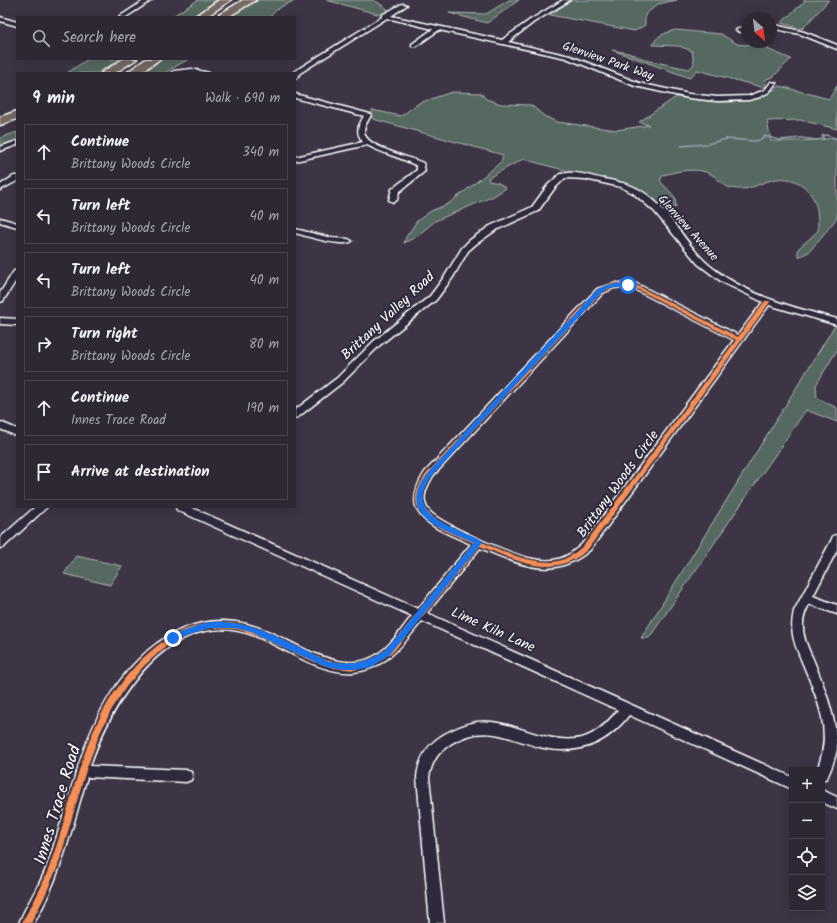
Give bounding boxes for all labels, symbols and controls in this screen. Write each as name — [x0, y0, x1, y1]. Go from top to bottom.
north arrow — [741, 12, 777, 48]
search box — [16, 16, 296, 60]
text: Search here — [62, 26, 136, 50]
icon: search — [30, 27, 52, 49]
street label: Glenview Park Way — [560, 36, 657, 86]
text: 9 min — [32, 85, 75, 112]
text: Walk · 690 m — [205, 88, 280, 109]
text: Continue — [71, 130, 129, 154]
icon: ahead — [33, 141, 55, 163]
text: 340 m — [242, 142, 279, 163]
text: Brittany Woods Circle — [71, 154, 190, 175]
street label: Glenview Avenue — [653, 191, 723, 266]
text: Turn left — [71, 194, 131, 218]
icon: left — [33, 205, 55, 227]
text: 40 m — [250, 206, 279, 227]
text: Brittany Woods Circle — [71, 218, 190, 239]
text: Turn left — [71, 258, 131, 282]
street label: Brittany Valley Road — [336, 266, 441, 365]
icon: left — [33, 269, 55, 291]
text: 40 m — [250, 270, 279, 291]
route start — [619, 276, 637, 294]
text: Brittany Woods Circle — [71, 282, 190, 303]
text: Turn right — [71, 322, 138, 346]
icon: right — [33, 333, 55, 355]
text: 80 m — [249, 334, 279, 355]
text: Brittany Woods Circle — [71, 346, 190, 367]
text: Continue — [71, 386, 129, 410]
icon: ahead — [33, 397, 55, 419]
text: 190 m — [247, 398, 279, 419]
text: Innes Trace Road — [71, 410, 166, 431]
street label: Brittany Woods Circle — [571, 425, 665, 542]
text: Arrive at destination — [71, 460, 210, 484]
icon: arrive — [33, 461, 55, 483]
street label: Lime Kiln Lane — [447, 602, 539, 659]
route end — [164, 629, 182, 647]
street label: Innes Trace Road — [27, 741, 89, 868]
map controls — [789, 767, 825, 911]
button: + — [789, 767, 825, 803]
button: − — [789, 803, 825, 839]
button: locate — [789, 839, 825, 875]
button: layers — [789, 875, 825, 911]

